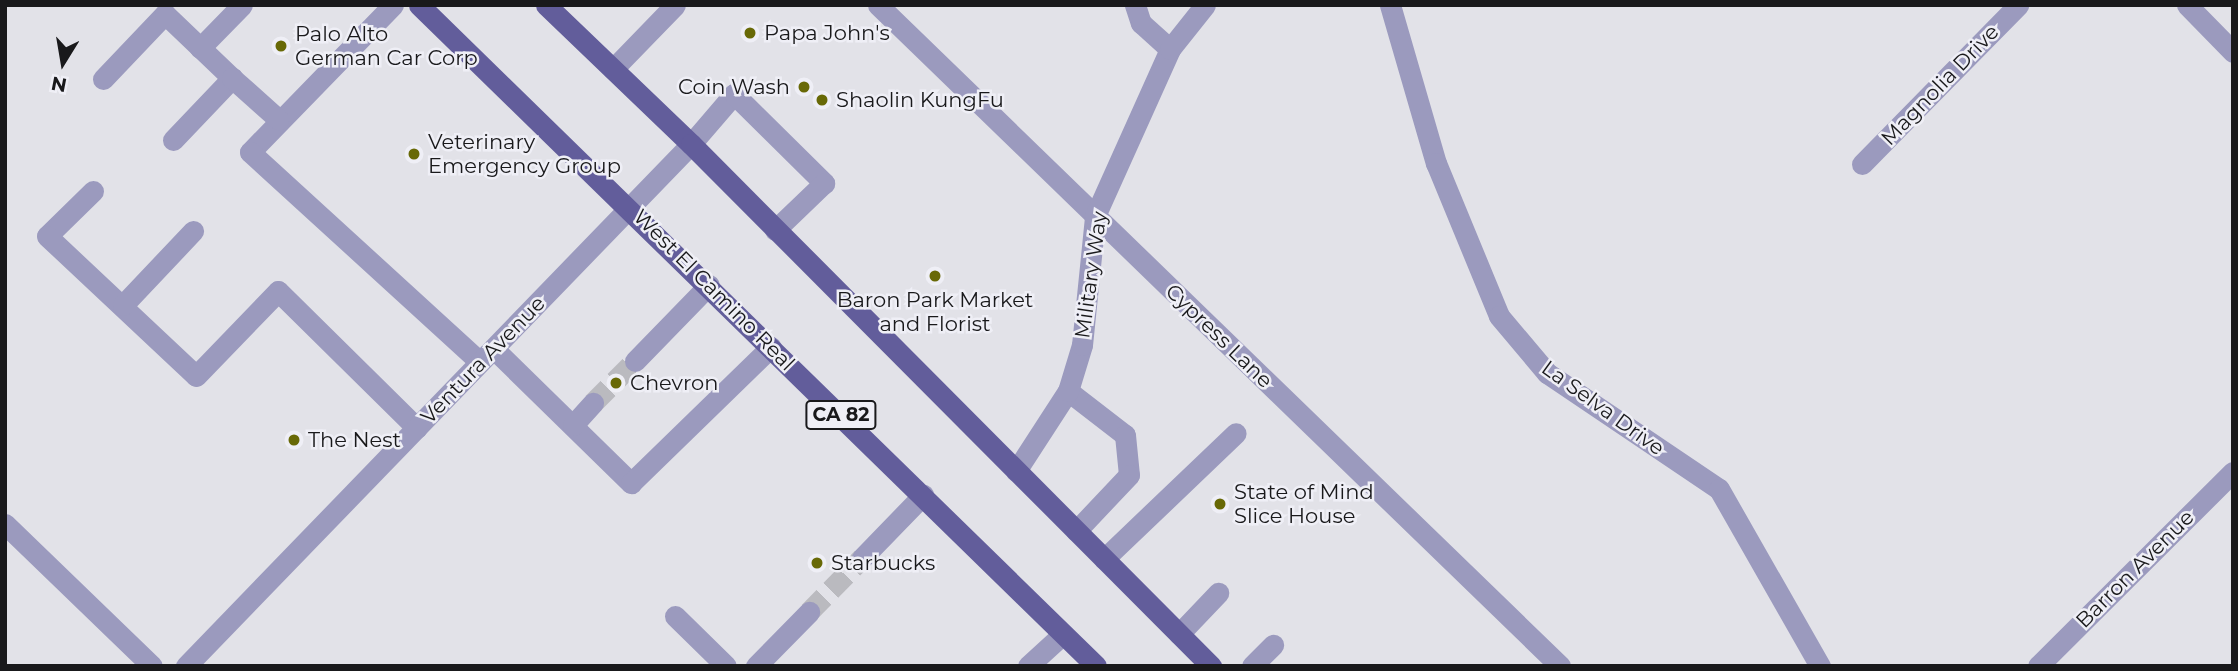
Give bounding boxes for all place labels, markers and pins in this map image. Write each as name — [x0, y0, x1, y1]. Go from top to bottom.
place label: Papa John's — [764, 20, 890, 46]
place label: Palo Alto German Car Corp — [295, 21, 478, 71]
marker: Papa John's — [742, 25, 758, 41]
marker: Palo Alto German Car Corp — [273, 38, 289, 54]
place label: Coin Wash — [678, 74, 790, 100]
marker: Coin Wash — [796, 79, 812, 95]
place label: Shaolin KungFu — [836, 87, 1004, 113]
marker: Shaolin KungFu — [814, 92, 830, 108]
place label: Veterinary Emergency Group — [428, 129, 621, 179]
marker: Veterinary Emergency Group — [406, 146, 422, 162]
marker: Baron Park Market and Florist — [927, 268, 943, 284]
place label: Baron Park Market and Florist — [837, 287, 1033, 337]
place label: Chevron — [630, 370, 718, 396]
marker: Chevron — [608, 375, 624, 391]
place label: The Nest — [308, 427, 401, 453]
marker: The Nest — [286, 432, 302, 448]
place label: State of Mind Slice House — [1234, 479, 1374, 529]
marker: State of Mind Slice House — [1212, 496, 1228, 512]
place label: Starbucks — [831, 550, 935, 576]
marker: Starbucks — [809, 555, 825, 571]

